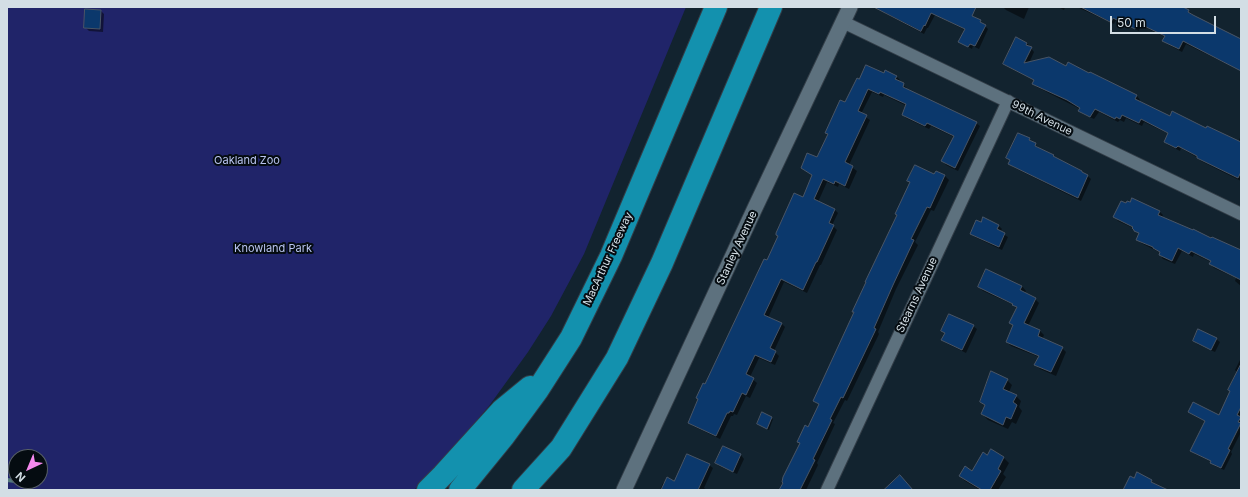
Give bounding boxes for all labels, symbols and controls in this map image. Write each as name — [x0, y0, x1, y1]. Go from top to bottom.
scale bar — [1112, 8, 1218, 34]
text: 50 m — [1117, 15, 1146, 30]
street label: 99th Avenue — [1010, 98, 1074, 138]
park label: Oakland Zoo — [214, 154, 280, 168]
street label: Stanley Avenue — [714, 209, 760, 287]
street label: MacArthur Freeway — [581, 210, 635, 308]
park label: Knowland Park — [234, 242, 312, 256]
street label: Stearns Avenue — [894, 255, 940, 335]
north arrow — [8, 449, 48, 489]
text: N — [12, 469, 28, 485]

